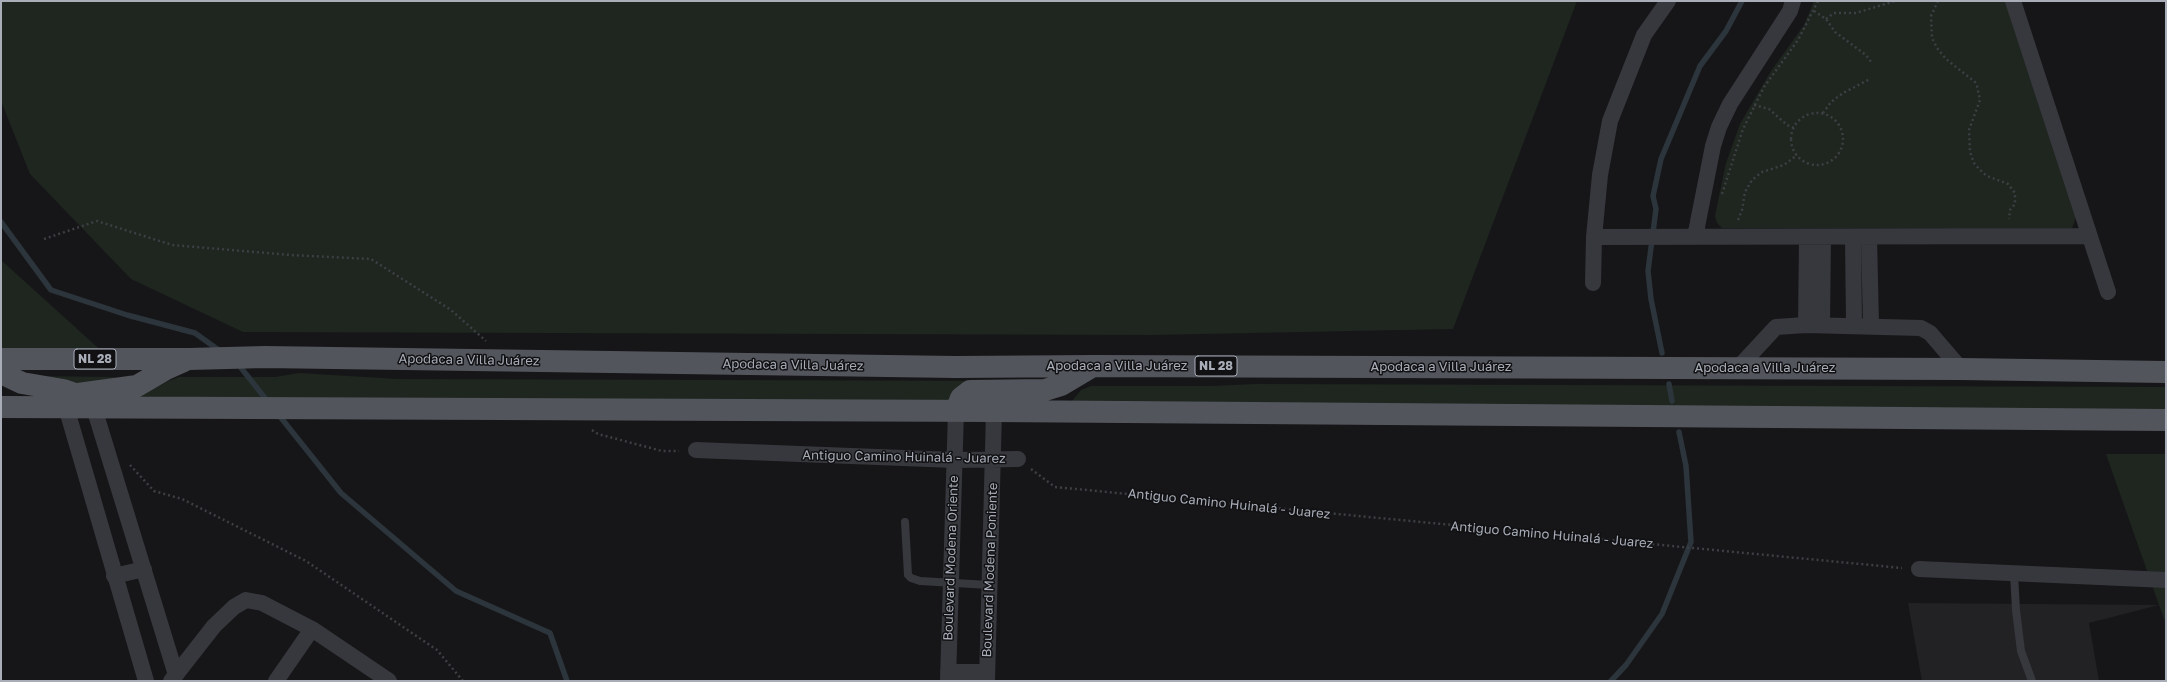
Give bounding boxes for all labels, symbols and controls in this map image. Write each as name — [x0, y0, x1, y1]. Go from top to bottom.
road number: NL 28 — [74, 349, 116, 369]
street label: Apodaca a Villa Juárez — [398, 351, 540, 369]
street label: Apodaca a Villa Juárez — [722, 356, 864, 374]
road number: NL 28 — [1195, 356, 1237, 376]
street label: Apodaca a Villa Juárez — [1047, 358, 1187, 374]
street label: Apodaca a Villa Juárez — [1371, 359, 1511, 375]
street label: Apodaca a Villa Juárez — [1695, 360, 1835, 376]
street label: Antiguo Camino Huinalá - Juarez — [802, 447, 1006, 467]
street label: Boulevard Modena Oriente — [940, 475, 962, 641]
street label: Boulevard Modena Poniente — [979, 482, 1001, 658]
street label: Antiguo Camino Huinalá - Juarez — [1127, 486, 1331, 522]
street label: Antiguo Camino Huinalá - Juarez — [1450, 518, 1654, 552]

